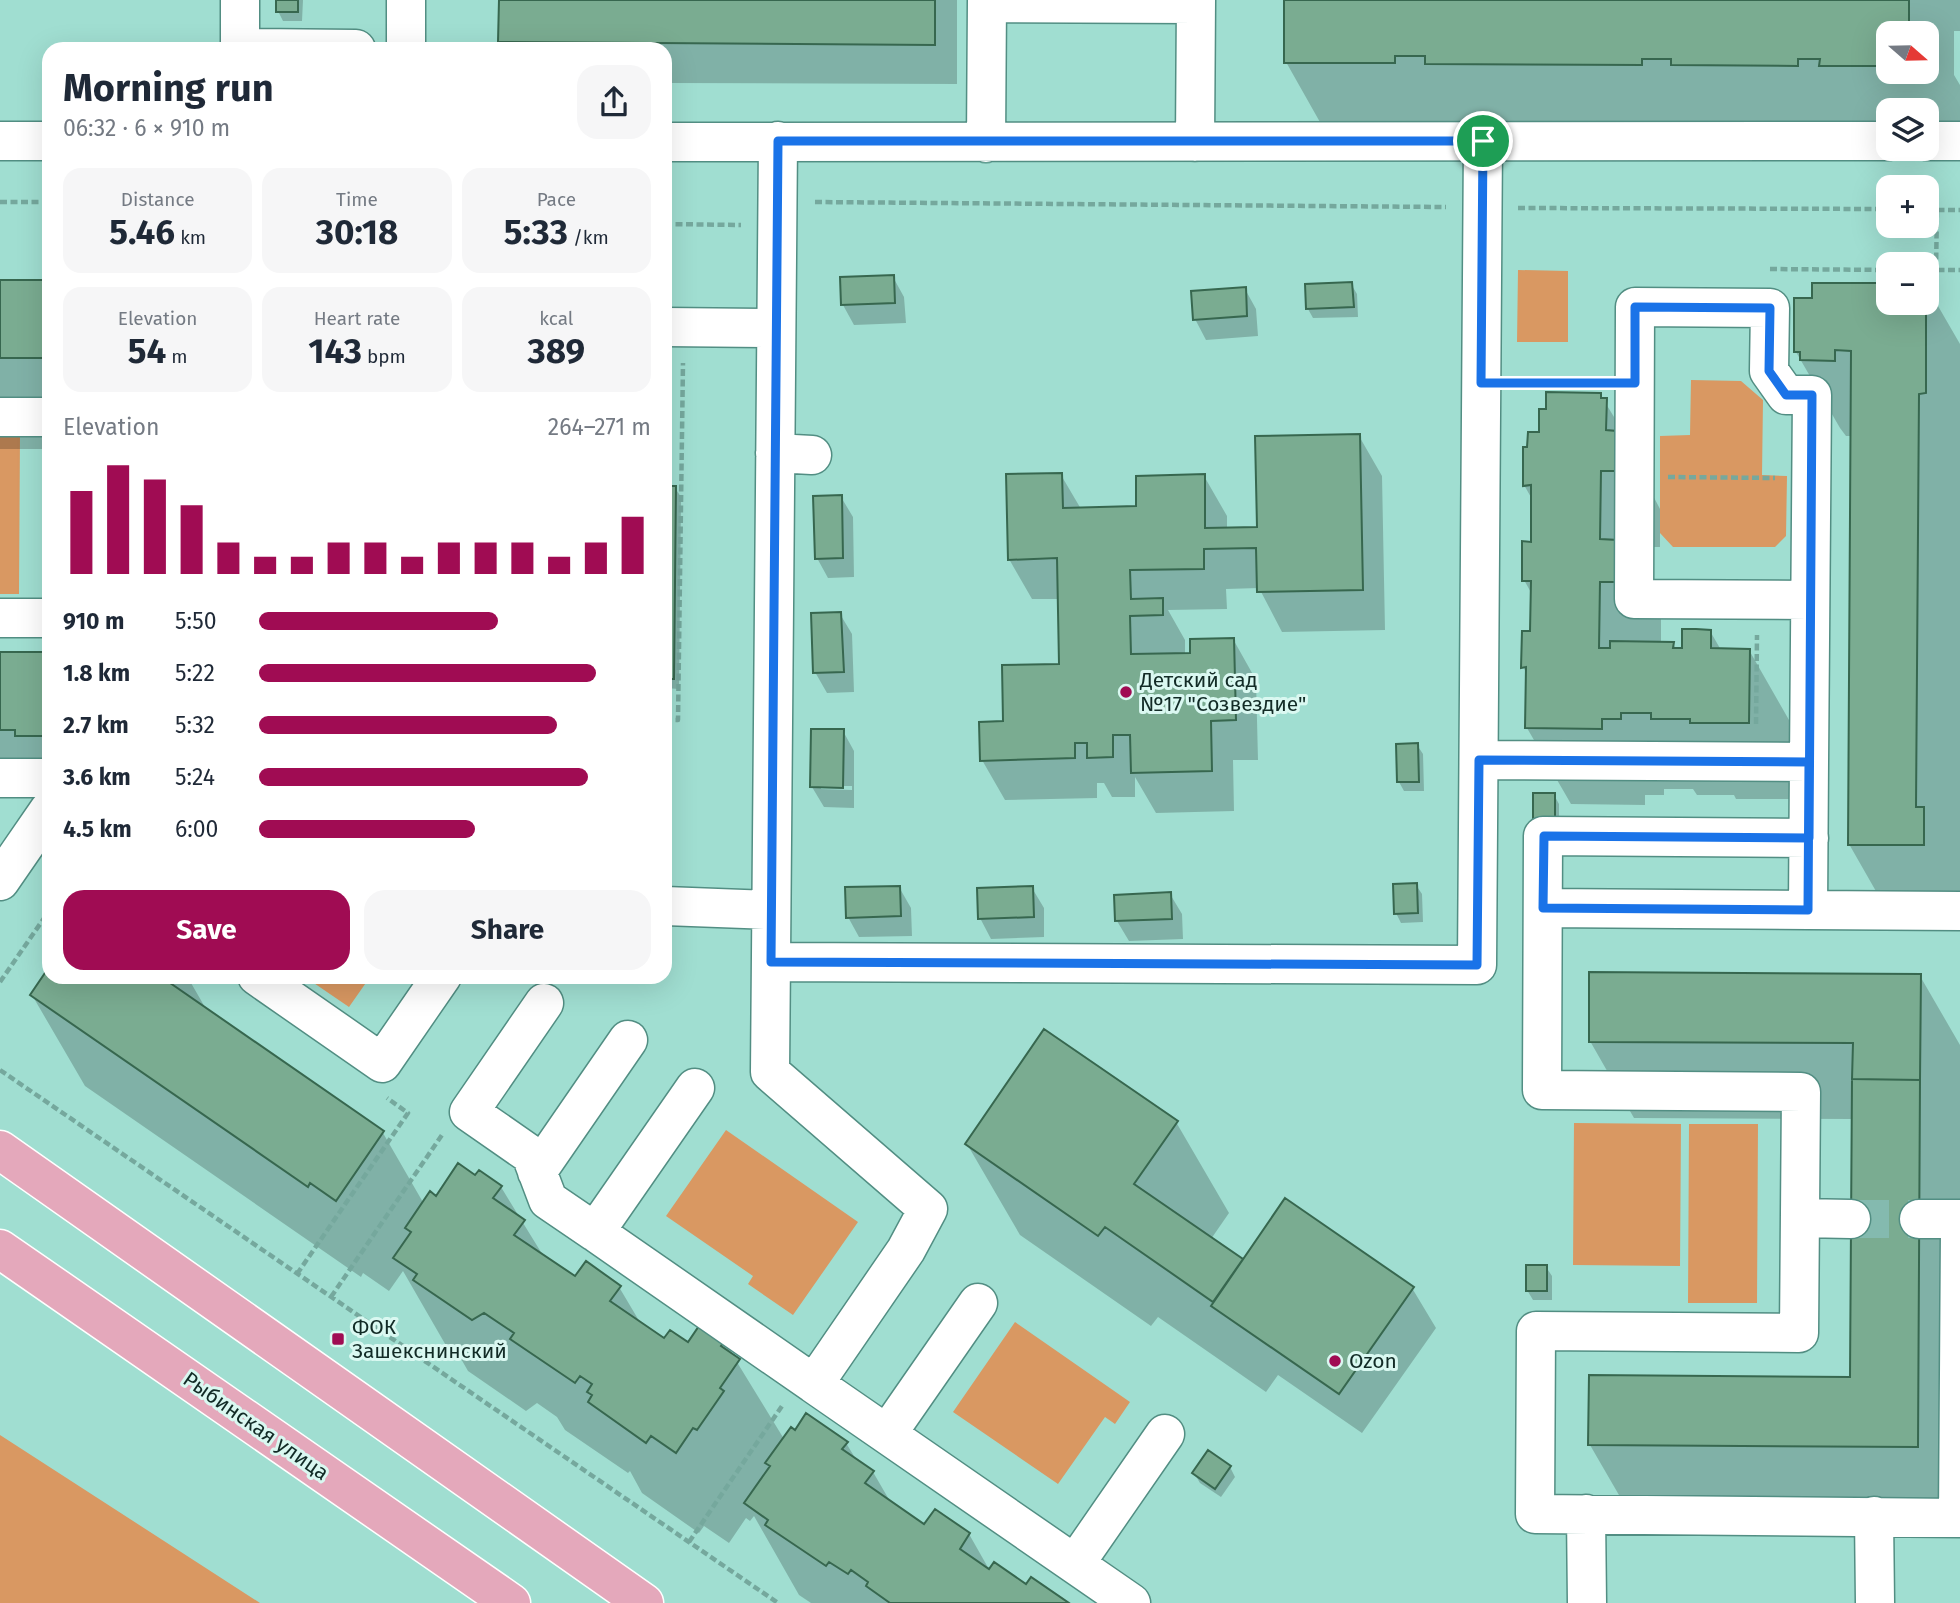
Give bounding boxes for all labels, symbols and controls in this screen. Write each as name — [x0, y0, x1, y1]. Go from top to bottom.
north arrow — [1876, 21, 1939, 84]
map controls — [1876, 21, 1939, 315]
text: Morning run — [63, 65, 274, 111]
button: share — [577, 65, 651, 139]
button: layers — [1876, 98, 1939, 161]
pin — [1453, 111, 1513, 171]
text: 06:32 · 6 × 910 m — [63, 114, 230, 142]
icon: arrive — [1464, 122, 1502, 160]
button: + — [1876, 175, 1939, 238]
text: Distance — [121, 188, 195, 211]
text: Time — [336, 188, 378, 211]
text: Pace — [537, 188, 576, 211]
text: 5.46 — [109, 211, 175, 253]
text: 30:18 — [316, 211, 398, 253]
text: 5:33 — [504, 211, 568, 253]
text: km — [175, 226, 206, 249]
text: /km — [568, 226, 609, 249]
button: − — [1876, 252, 1939, 315]
text: Elevation — [118, 307, 197, 330]
text: Heart rate — [314, 307, 400, 330]
text: kcal — [539, 307, 573, 330]
text: 54 — [128, 330, 166, 372]
text: 143 — [308, 330, 362, 372]
text: 389 — [528, 330, 585, 372]
text: m — [166, 345, 188, 368]
text: bpm — [362, 345, 406, 368]
text: Elevation — [63, 413, 159, 441]
text: 264–271 m — [548, 413, 651, 441]
text: 910 m — [63, 607, 124, 635]
text: 5:50 — [175, 607, 217, 635]
text: 1.8 km — [63, 659, 130, 687]
text: 5:22 — [175, 659, 215, 687]
place label: Детский сад №17 "Созвездие" — [1139, 667, 1306, 717]
marker: Детский сад №17 "Созвездие" — [1118, 684, 1134, 700]
text: 2.7 km — [63, 711, 129, 739]
text: 5:32 — [175, 711, 215, 739]
text: 3.6 km — [63, 763, 131, 791]
text: 5:24 — [175, 763, 215, 791]
text: 4.5 km — [63, 815, 132, 843]
text: 6:00 — [175, 815, 218, 843]
button: Save — [63, 890, 350, 970]
button: Share — [364, 890, 651, 970]
place label: ФОК Зашекснинский — [352, 1314, 507, 1364]
marker: ФОК Зашекснинский — [330, 1331, 346, 1347]
place label: Ozon — [1349, 1348, 1397, 1374]
marker: Ozon — [1327, 1353, 1343, 1369]
street label: Рыбинская улица — [178, 1366, 334, 1486]

